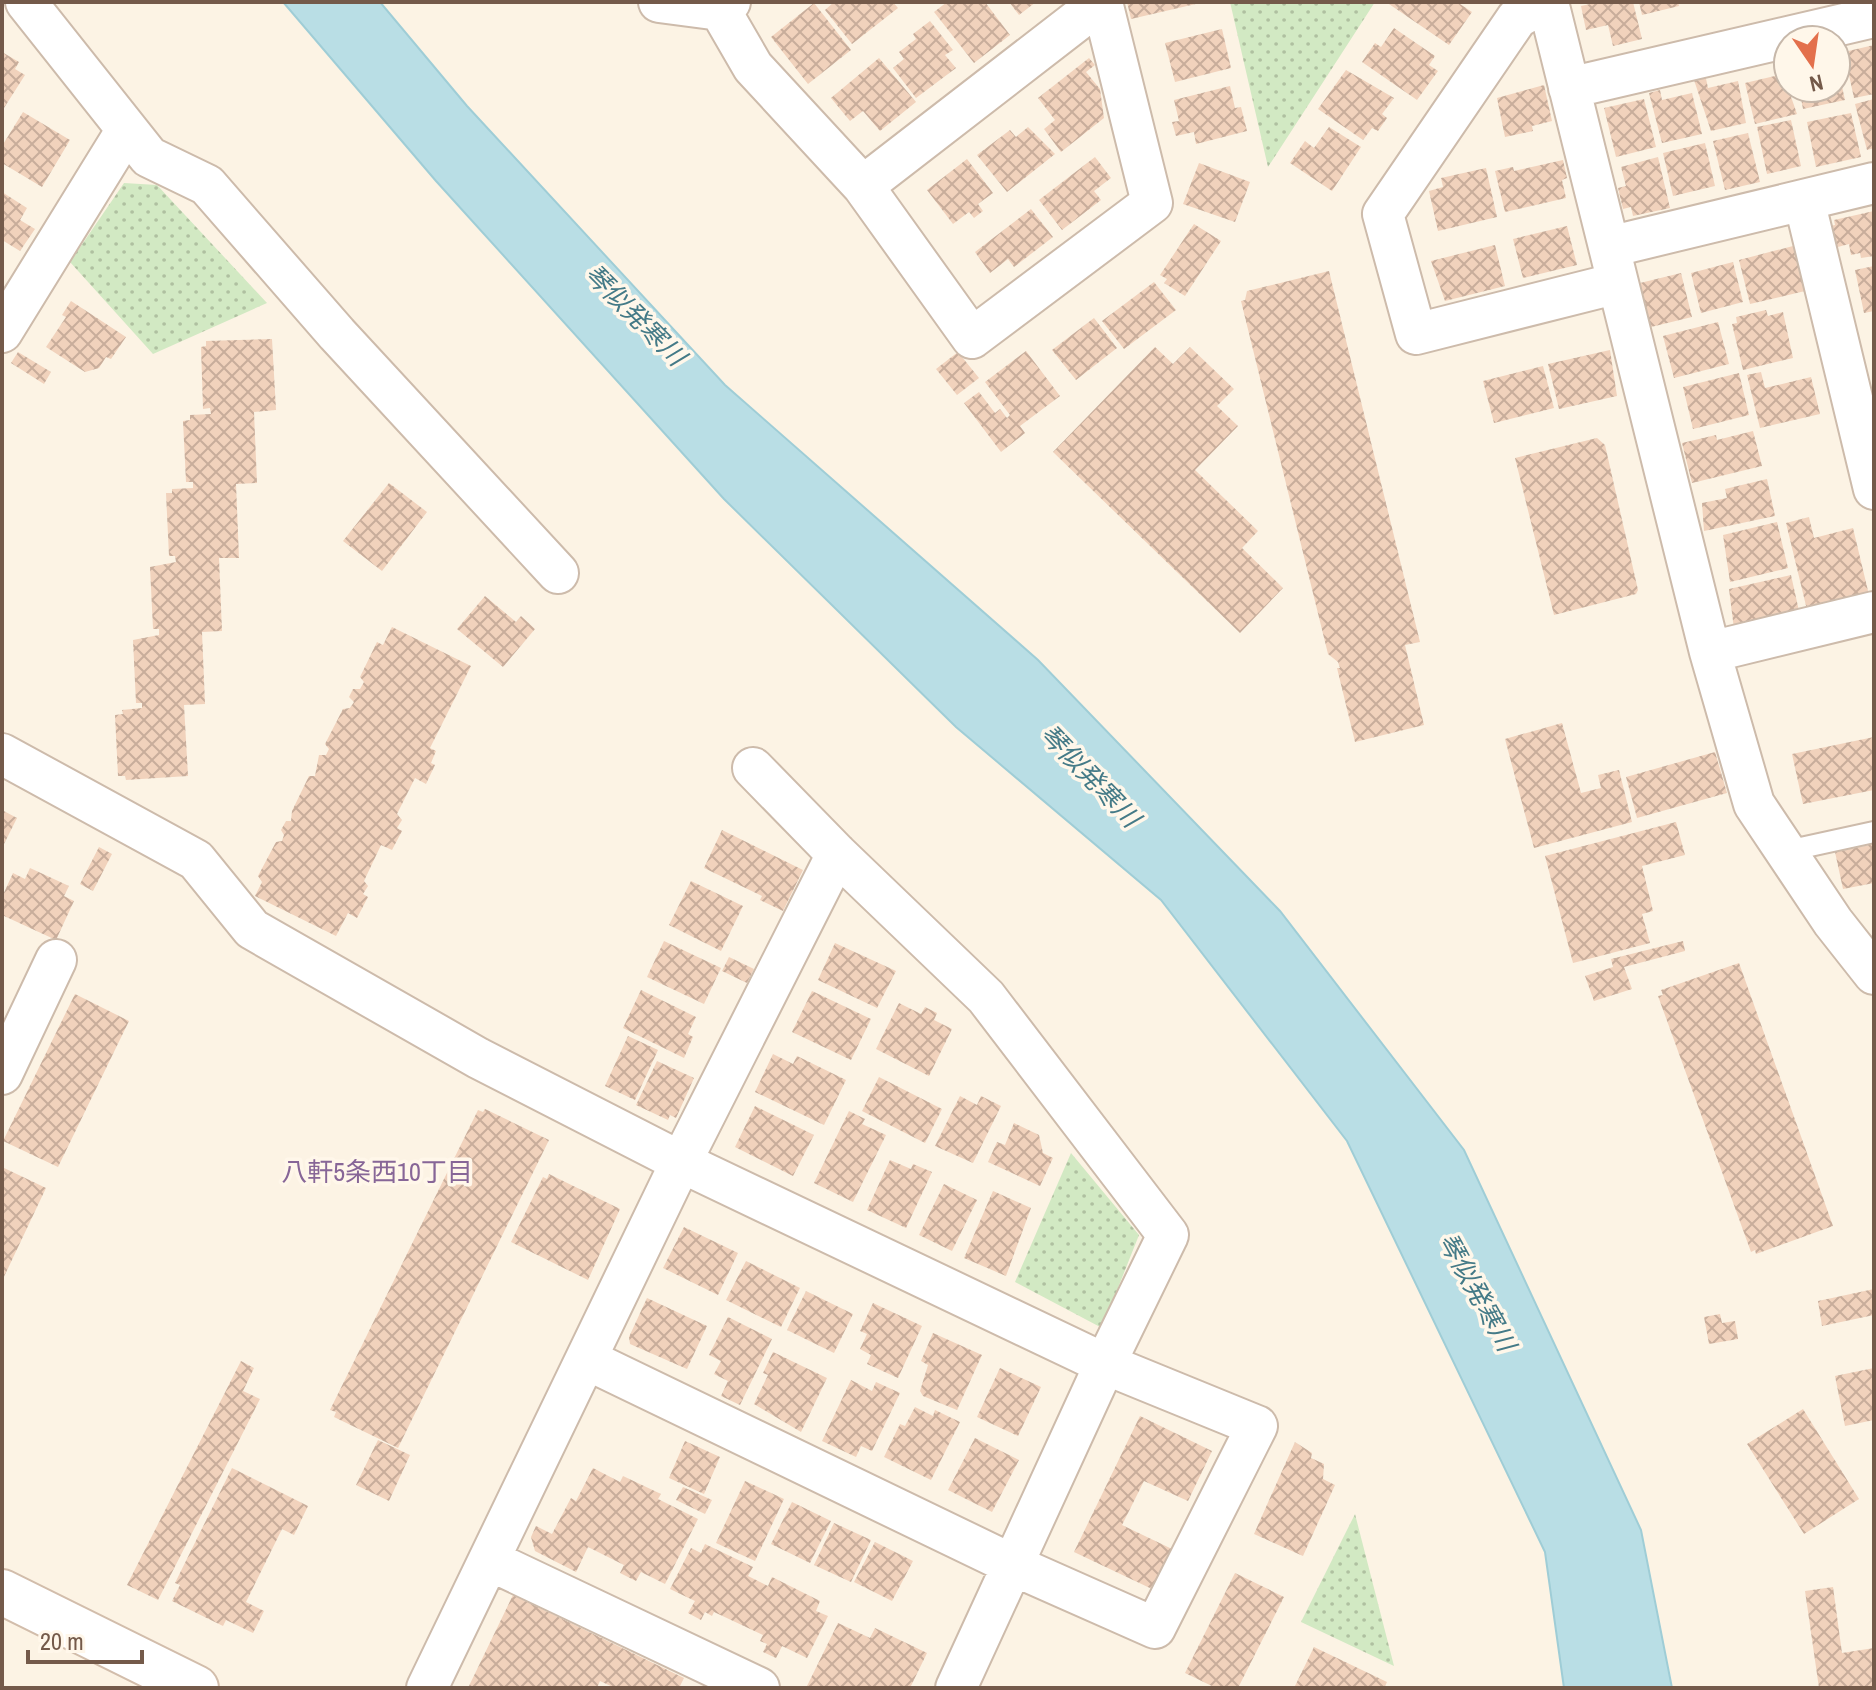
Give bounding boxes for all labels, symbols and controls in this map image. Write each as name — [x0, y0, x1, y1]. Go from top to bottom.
north arrow — [1772, 24, 1852, 104]
text: N — [1807, 67, 1826, 100]
water label: 琴似発寒川 — [577, 256, 696, 375]
water label: 琴似発寒川 — [1033, 717, 1150, 837]
district label: 八軒5条西10丁目 — [281, 1154, 473, 1189]
water label: 琴似発寒川 — [1431, 1226, 1526, 1360]
scale bar — [28, 1614, 142, 1664]
text: 20 m — [40, 1625, 84, 1657]

